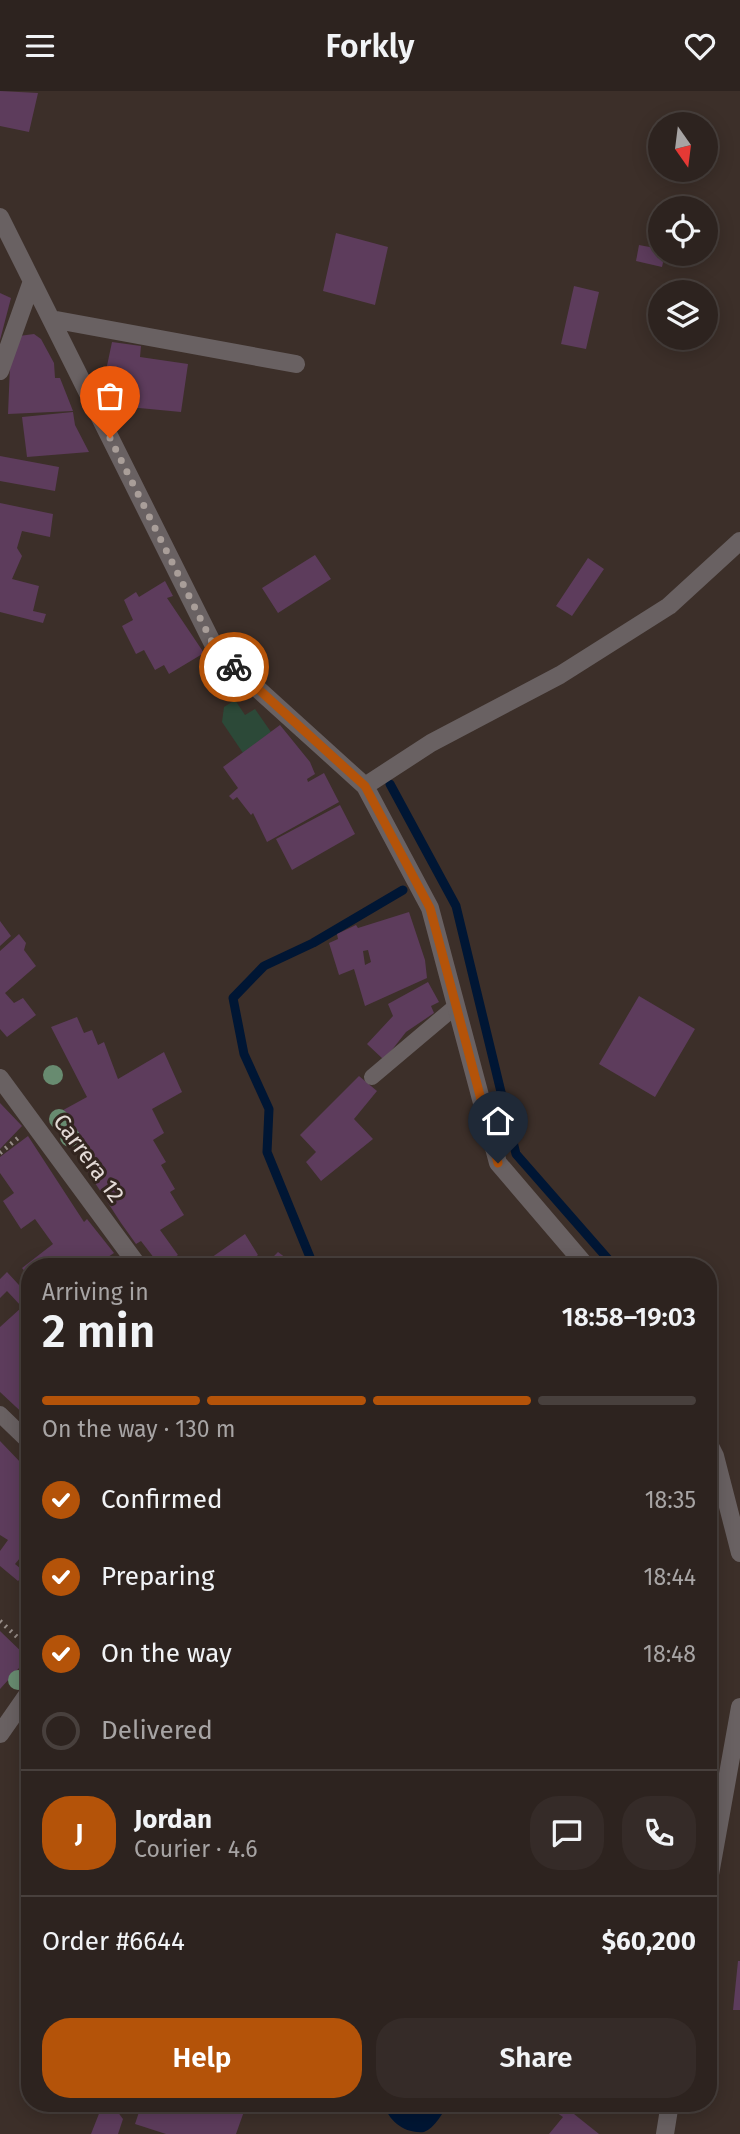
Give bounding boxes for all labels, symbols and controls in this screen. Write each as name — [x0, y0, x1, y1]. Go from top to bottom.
icon: menu — [21, 27, 59, 65]
text: Forkly — [326, 27, 414, 65]
icon: heart — [681, 27, 719, 65]
north arrow — [648, 112, 718, 182]
map controls — [648, 112, 718, 350]
button: locate — [648, 196, 718, 266]
button: layers — [648, 280, 718, 350]
pin — [80, 366, 140, 438]
icon: bag — [91, 377, 129, 415]
courier — [199, 632, 269, 702]
icon: bike — [215, 648, 253, 686]
pin — [468, 1091, 528, 1163]
icon: home — [479, 1102, 517, 1140]
street label: Carrera 12 — [47, 1108, 131, 1208]
text: Arriving in — [42, 1278, 149, 1306]
text: 18:58–19:03 — [562, 1302, 696, 1333]
text: 2 min — [42, 1304, 155, 1359]
text: On the way · 130 m — [42, 1415, 235, 1443]
icon: check — [42, 1481, 80, 1519]
text: Confirmed — [101, 1484, 222, 1515]
text: 18:35 — [645, 1486, 696, 1514]
icon: check — [42, 1558, 80, 1596]
text: Preparing — [101, 1561, 214, 1592]
text: 18:44 — [643, 1563, 696, 1591]
icon: check — [42, 1635, 80, 1673]
text: On the way — [101, 1638, 232, 1669]
text: 18:48 — [643, 1640, 696, 1668]
text: Delivered — [101, 1715, 213, 1746]
button: chat — [530, 1796, 604, 1870]
button: phone — [622, 1796, 696, 1870]
text: Jordan — [134, 1804, 212, 1835]
text: J — [75, 1818, 83, 1849]
text: Courier · 4.6 — [134, 1835, 258, 1863]
text: Order #6644 — [42, 1926, 185, 1957]
text: $60,200 — [602, 1926, 696, 1957]
button: Help — [42, 2018, 362, 2098]
button: Share — [376, 2018, 696, 2098]

